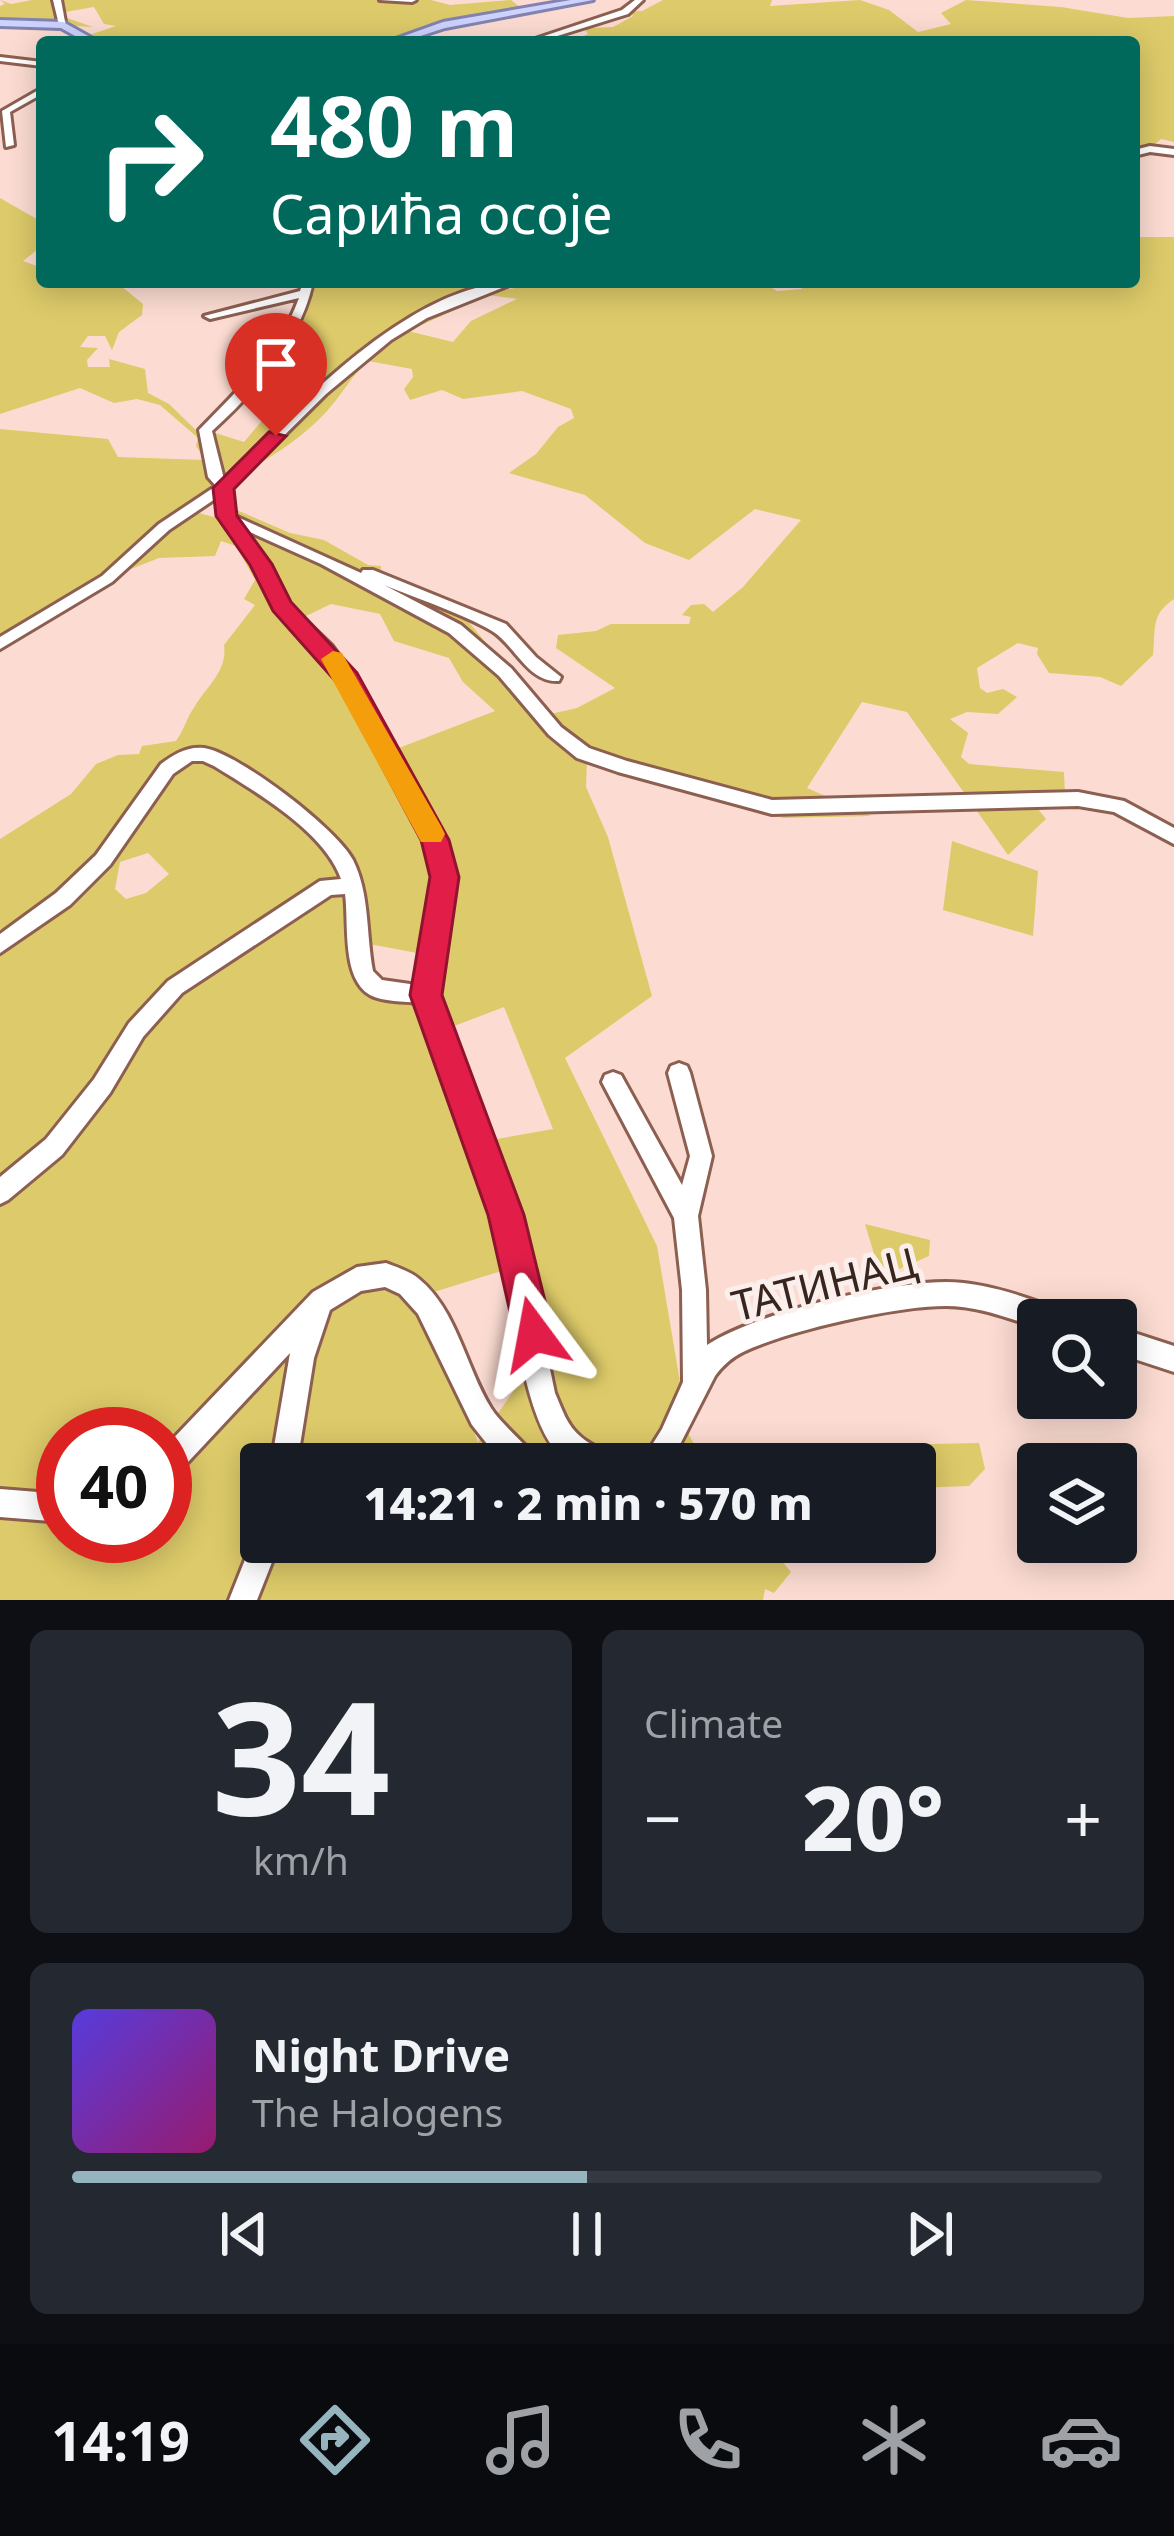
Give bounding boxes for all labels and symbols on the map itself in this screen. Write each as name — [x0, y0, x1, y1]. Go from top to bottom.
pin — [225, 313, 327, 436]
street label: ТАТИНАЦ — [726, 1233, 922, 1333]
position arrow — [471, 1271, 597, 1397]
speed limit sign: 40 — [36, 1407, 192, 1563]

